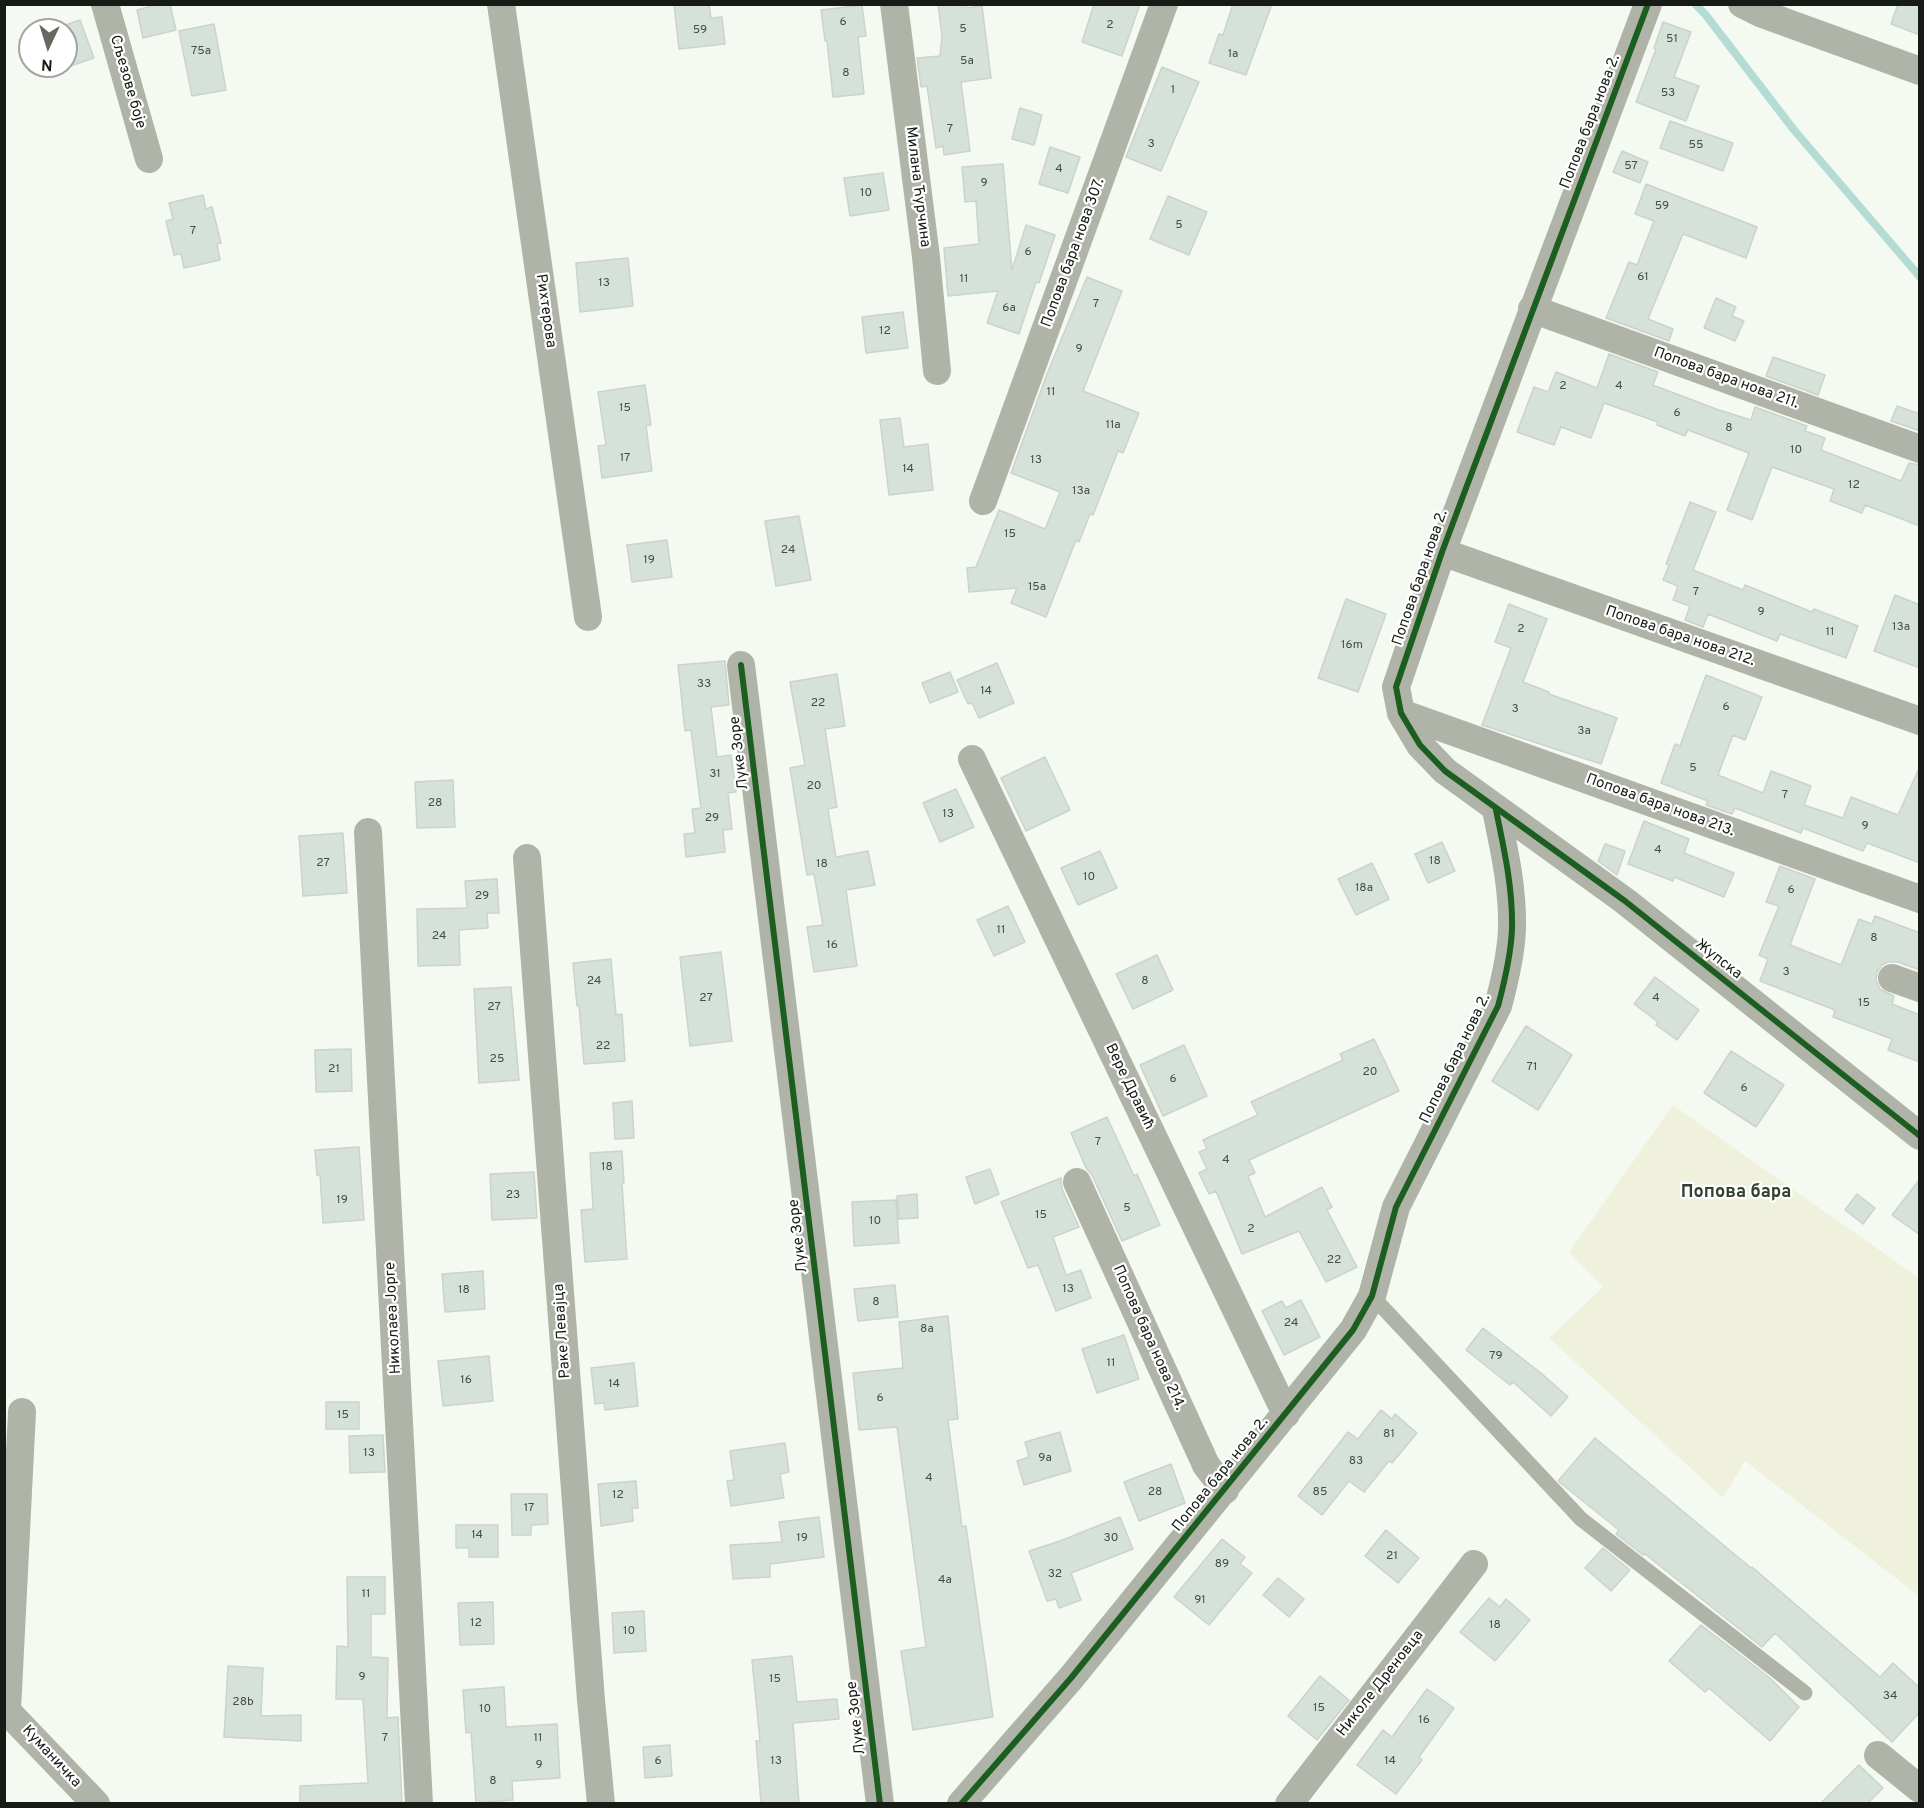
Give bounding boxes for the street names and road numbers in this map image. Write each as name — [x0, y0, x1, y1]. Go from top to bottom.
street label: Сљезове боје — [105, 33, 149, 131]
street label: Попова бара нова 2. — [1557, 52, 1625, 192]
street label: Милана Ћурчина — [901, 126, 933, 248]
street label: Попова бара нова 307. — [1039, 176, 1109, 330]
street label: Рихтерова — [531, 273, 559, 349]
street label: Попова бара нова 211. — [1651, 344, 1801, 414]
street label: Попова бара нова 2. — [1389, 508, 1453, 648]
street label: Попова бара нова 212. — [1603, 603, 1757, 671]
street label: Луке Зоре — [727, 715, 753, 791]
street label: Попова бара нова 213. — [1583, 771, 1737, 841]
street label: Жупска — [1691, 936, 1745, 984]
street label: Попова бара нова 2. — [1417, 991, 1495, 1127]
street label: Вере Дравић — [1100, 1041, 1158, 1133]
street label: Луке Зоре — [786, 1198, 812, 1274]
street label: Николаеа Јорге — [382, 1261, 406, 1375]
street label: Попова бара нова 214. — [1108, 1263, 1188, 1413]
street label: Раке Левајца — [551, 1283, 575, 1379]
street label: Попова бара нова 2. — [1169, 1414, 1273, 1536]
street label: Николе Дреновца — [1334, 1627, 1428, 1741]
street label: Луке Зоре — [844, 1680, 870, 1756]
street label: Куманичка — [18, 1722, 84, 1792]

